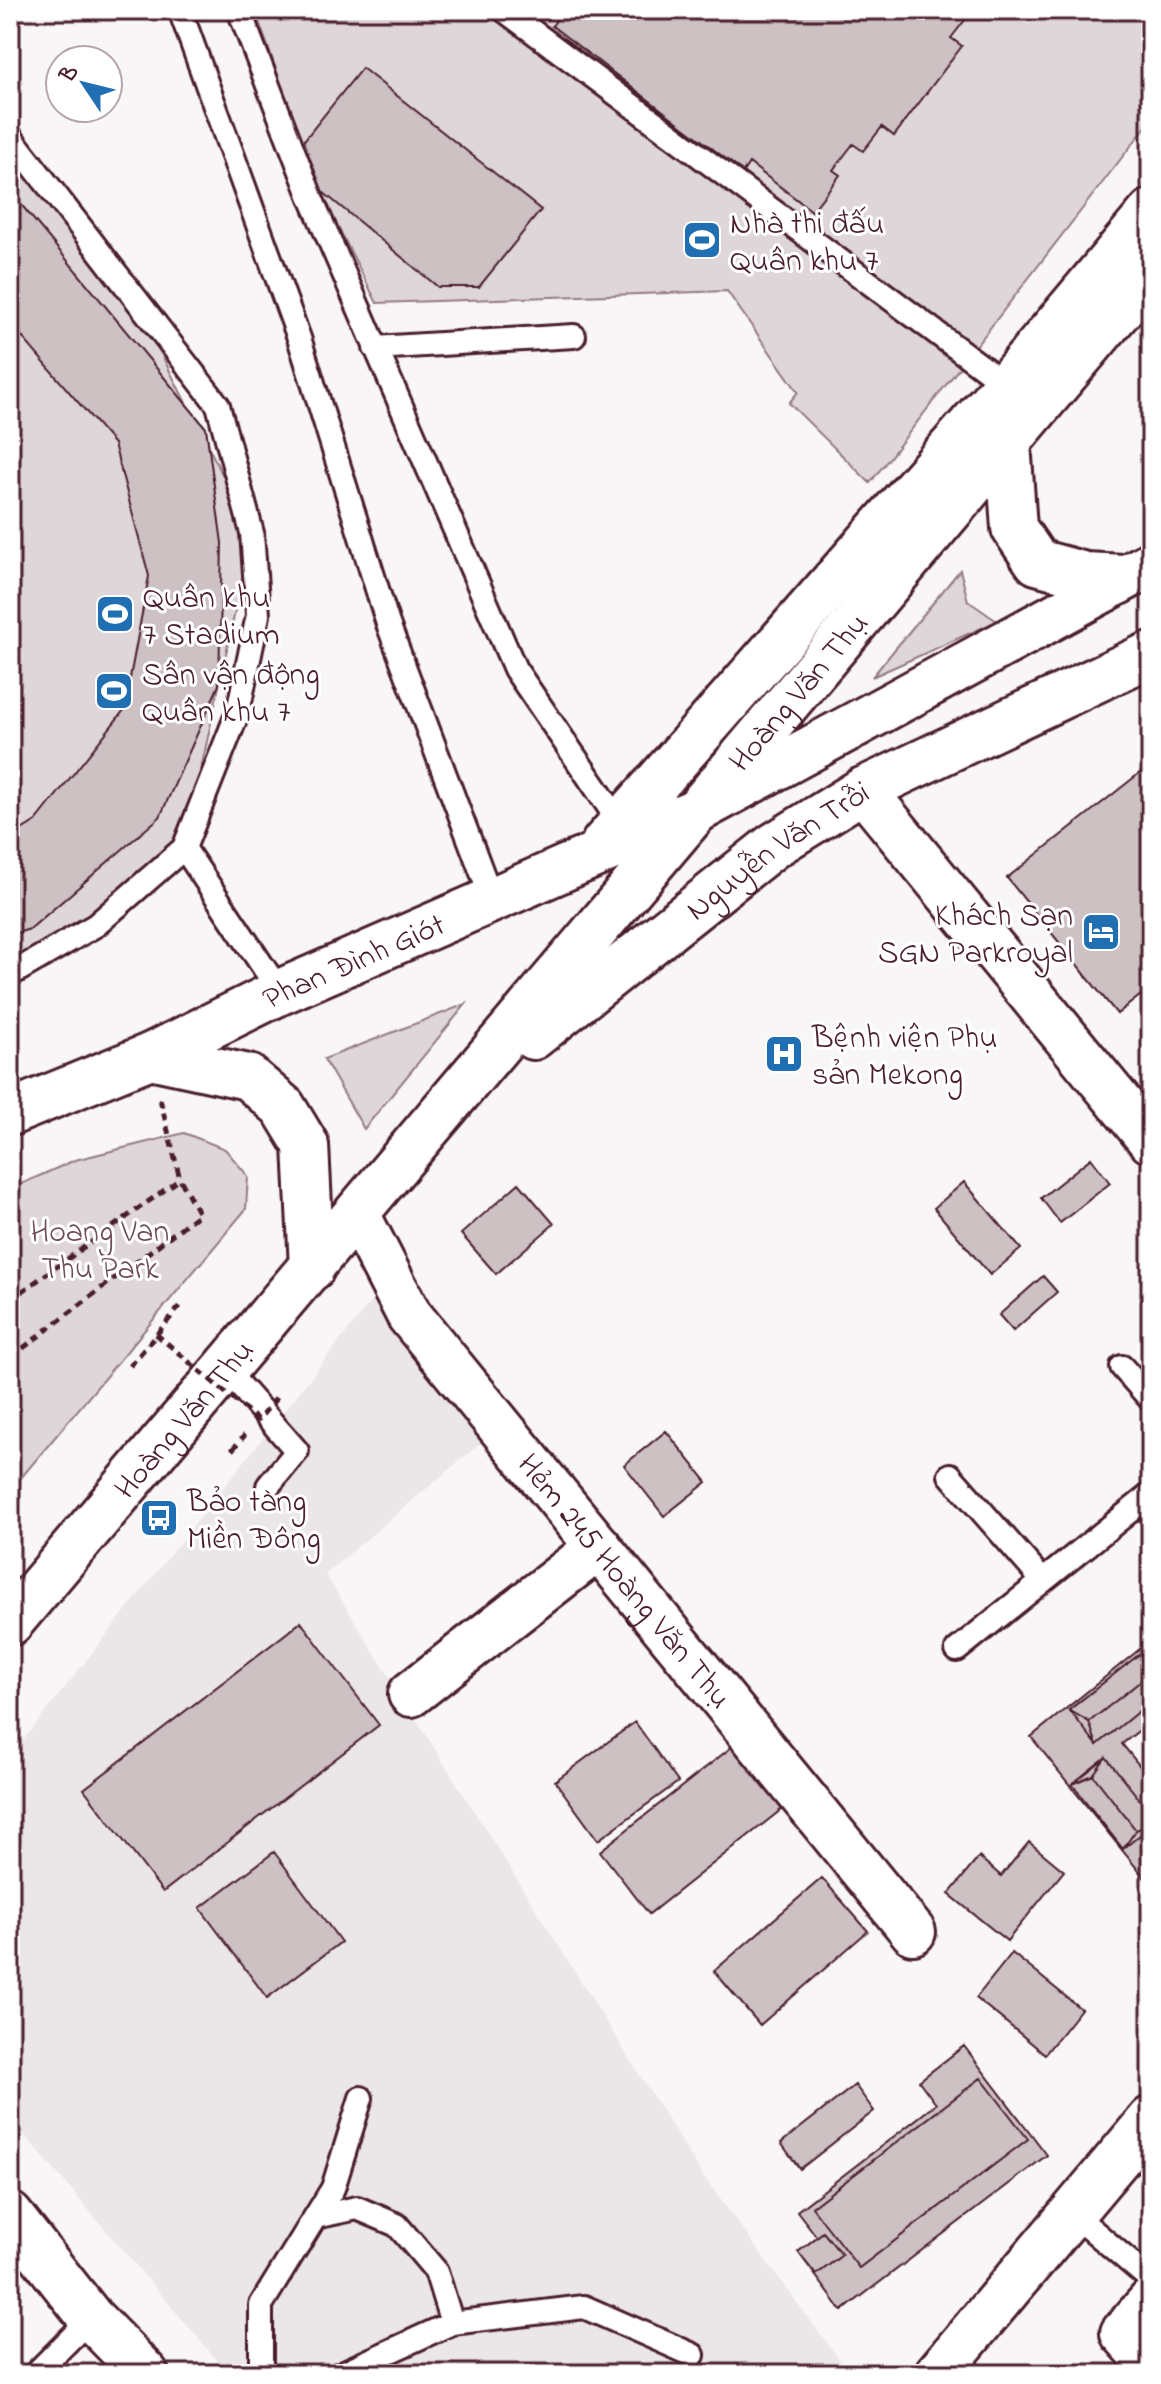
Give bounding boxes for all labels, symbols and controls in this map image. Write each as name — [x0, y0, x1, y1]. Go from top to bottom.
north arrow — [44, 44, 124, 124]
text: B — [52, 59, 88, 90]
place label: Nhà thi đấu Quân khu 7 — [730, 202, 884, 286]
sports icon: Nhà thi đấu Quân khu 7 — [681, 219, 723, 261]
place label: Quân khu 7 Stadium — [143, 576, 280, 660]
sports icon: Quân khu 7 Stadium — [94, 593, 136, 635]
street label: Hoàng Văn Thụ — [719, 603, 882, 784]
place label: Sân vận động Quân khu 7 — [142, 653, 320, 737]
sports icon: Sân vận động Quân khu 7 — [93, 670, 135, 712]
street label: Nguyễn Văn Trỗi — [677, 770, 878, 934]
place label: Khách Sạn SGN Parkroyal — [878, 894, 1073, 978]
street label: Phan Đình Giót — [256, 903, 453, 1024]
hotel icon: Khách Sạn SGN Parkroyal — [1080, 911, 1122, 953]
place label: Bệnh viện Phụ sản Mekong — [811, 1016, 998, 1100]
hospital icon: Bệnh viện Phụ sản Mekong — [763, 1033, 805, 1075]
park label: Hoang Van Thu Park — [31, 1210, 169, 1294]
street label: Hoàng Văn Thụ — [104, 1330, 267, 1511]
street label: Hẻm 245 Hoàng Văn Thụ — [504, 1445, 742, 1720]
place label: Bảo tàng Miền Đông — [186, 1480, 321, 1564]
bus stop icon: Bảo tàng Miền Đông — [138, 1497, 180, 1539]

